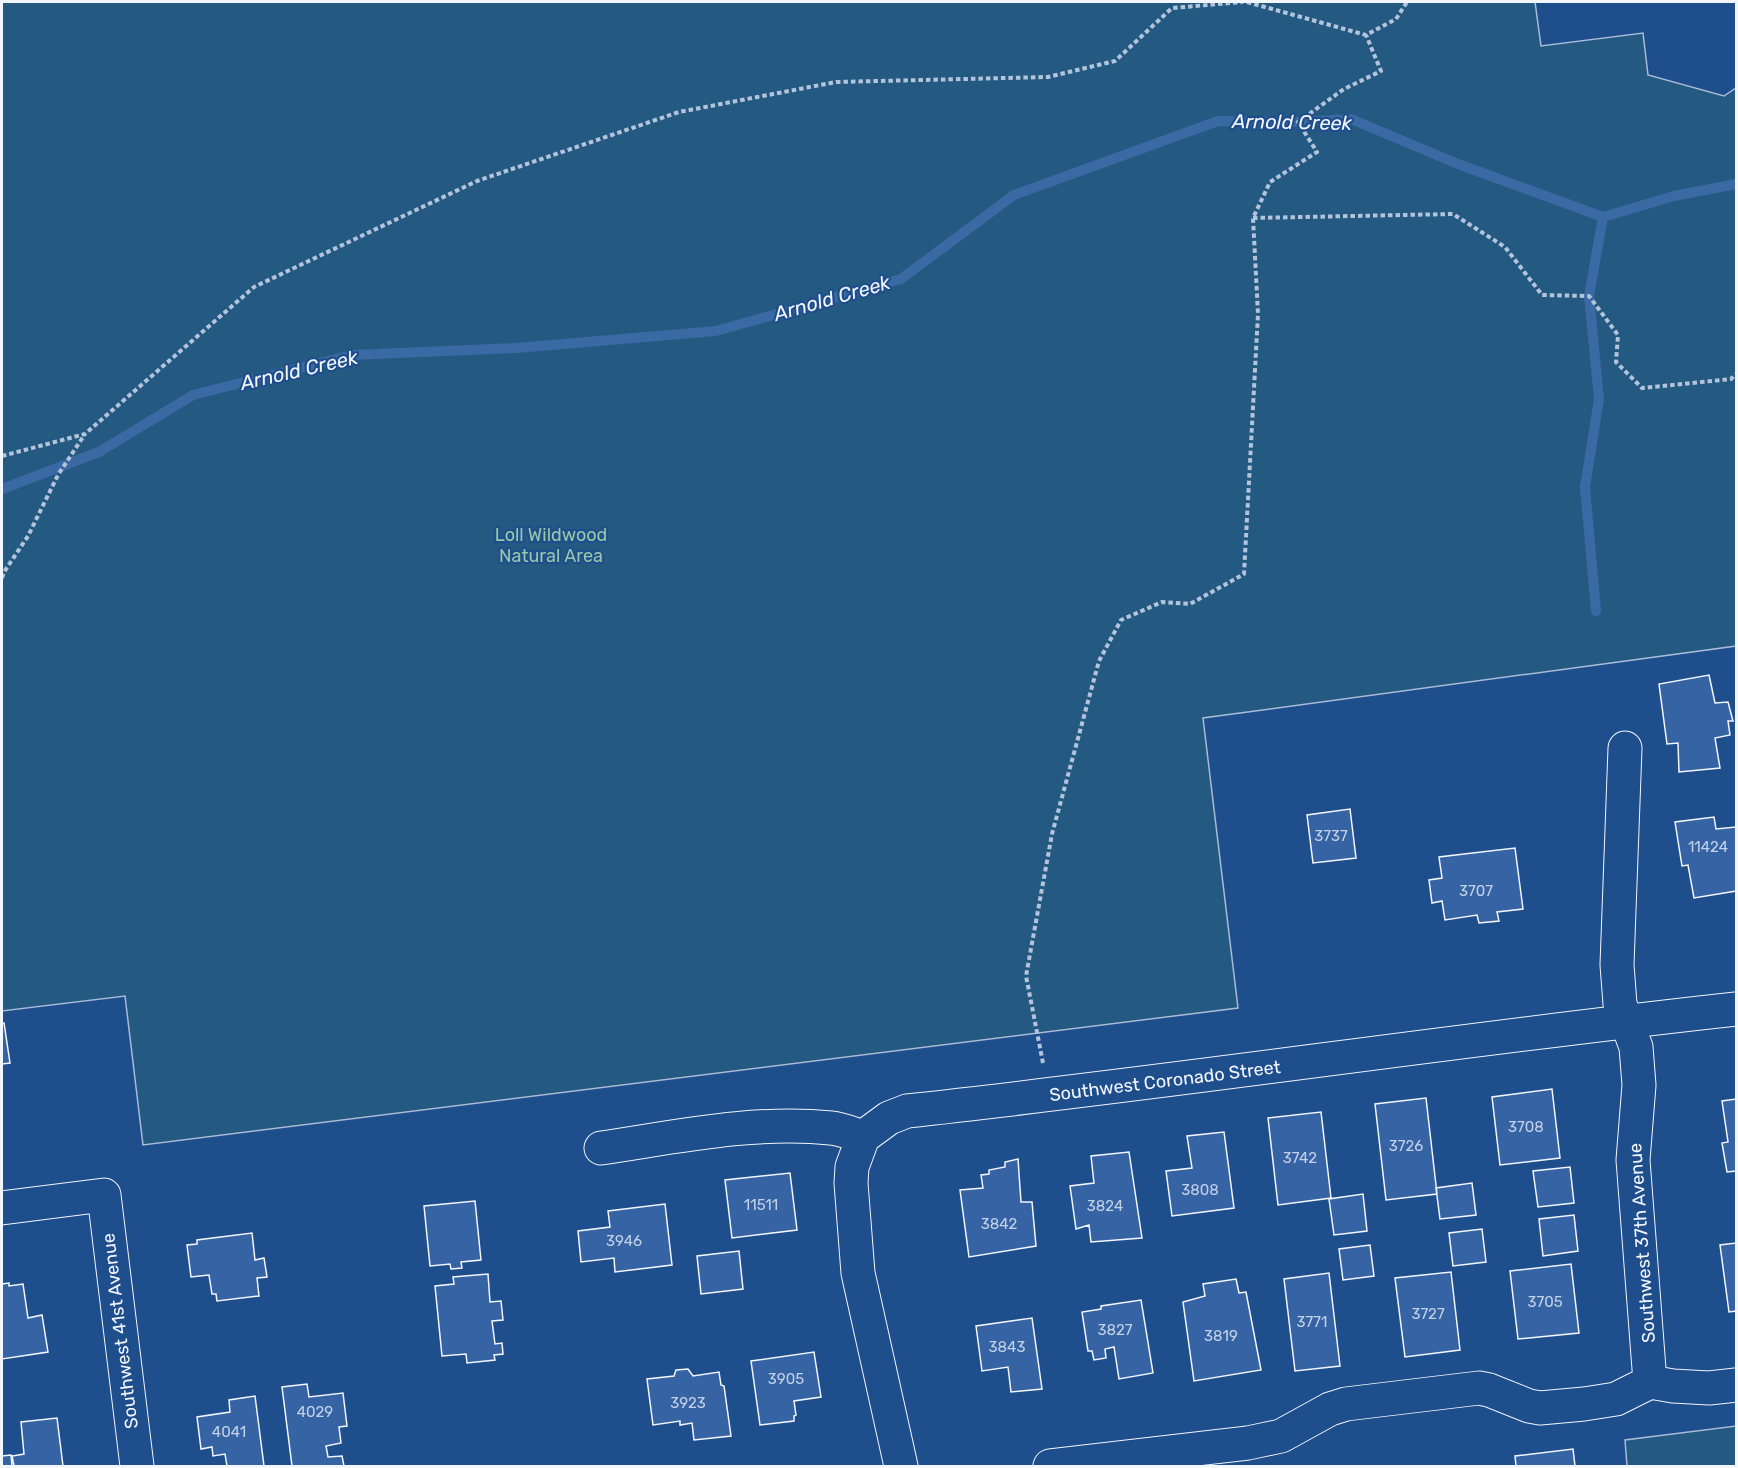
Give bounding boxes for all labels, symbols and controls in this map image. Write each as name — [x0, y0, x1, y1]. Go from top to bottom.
water label: Arnold Creek — [1231, 109, 1353, 135]
water label: Arnold Creek — [770, 270, 894, 326]
water label: Arnold Creek — [237, 345, 361, 395]
park label: Loll Wildwood Natural Area — [495, 524, 607, 567]
house number: 3737 — [1314, 827, 1348, 845]
house number: 11424 — [1688, 838, 1728, 856]
house number: 3707 — [1459, 882, 1493, 900]
street label: Southwest Coronado Street — [1048, 1056, 1282, 1106]
house number: 3708 — [1508, 1118, 1544, 1136]
house number: 3726 — [1389, 1137, 1423, 1155]
street label: Southwest 37th Avenue — [1624, 1142, 1660, 1344]
house number: 3742 — [1283, 1149, 1317, 1167]
house number: 3808 — [1181, 1181, 1219, 1199]
house number: 11511 — [744, 1196, 778, 1214]
house number: 3824 — [1087, 1197, 1123, 1215]
house number: 3842 — [981, 1215, 1018, 1233]
street label: Southwest 41st Avenue — [97, 1232, 143, 1430]
house number: 3946 — [606, 1232, 642, 1250]
house number: 3705 — [1527, 1293, 1563, 1311]
house number: 3727 — [1411, 1305, 1445, 1323]
house number: 3771 — [1297, 1313, 1327, 1331]
house number: 3827 — [1097, 1321, 1133, 1339]
house number: 3819 — [1204, 1327, 1238, 1345]
house number: 3843 — [989, 1338, 1025, 1356]
house number: 3905 — [768, 1370, 804, 1388]
house number: 3923 — [670, 1394, 706, 1412]
house number: 4029 — [297, 1403, 333, 1421]
house number: 4041 — [212, 1423, 246, 1441]

